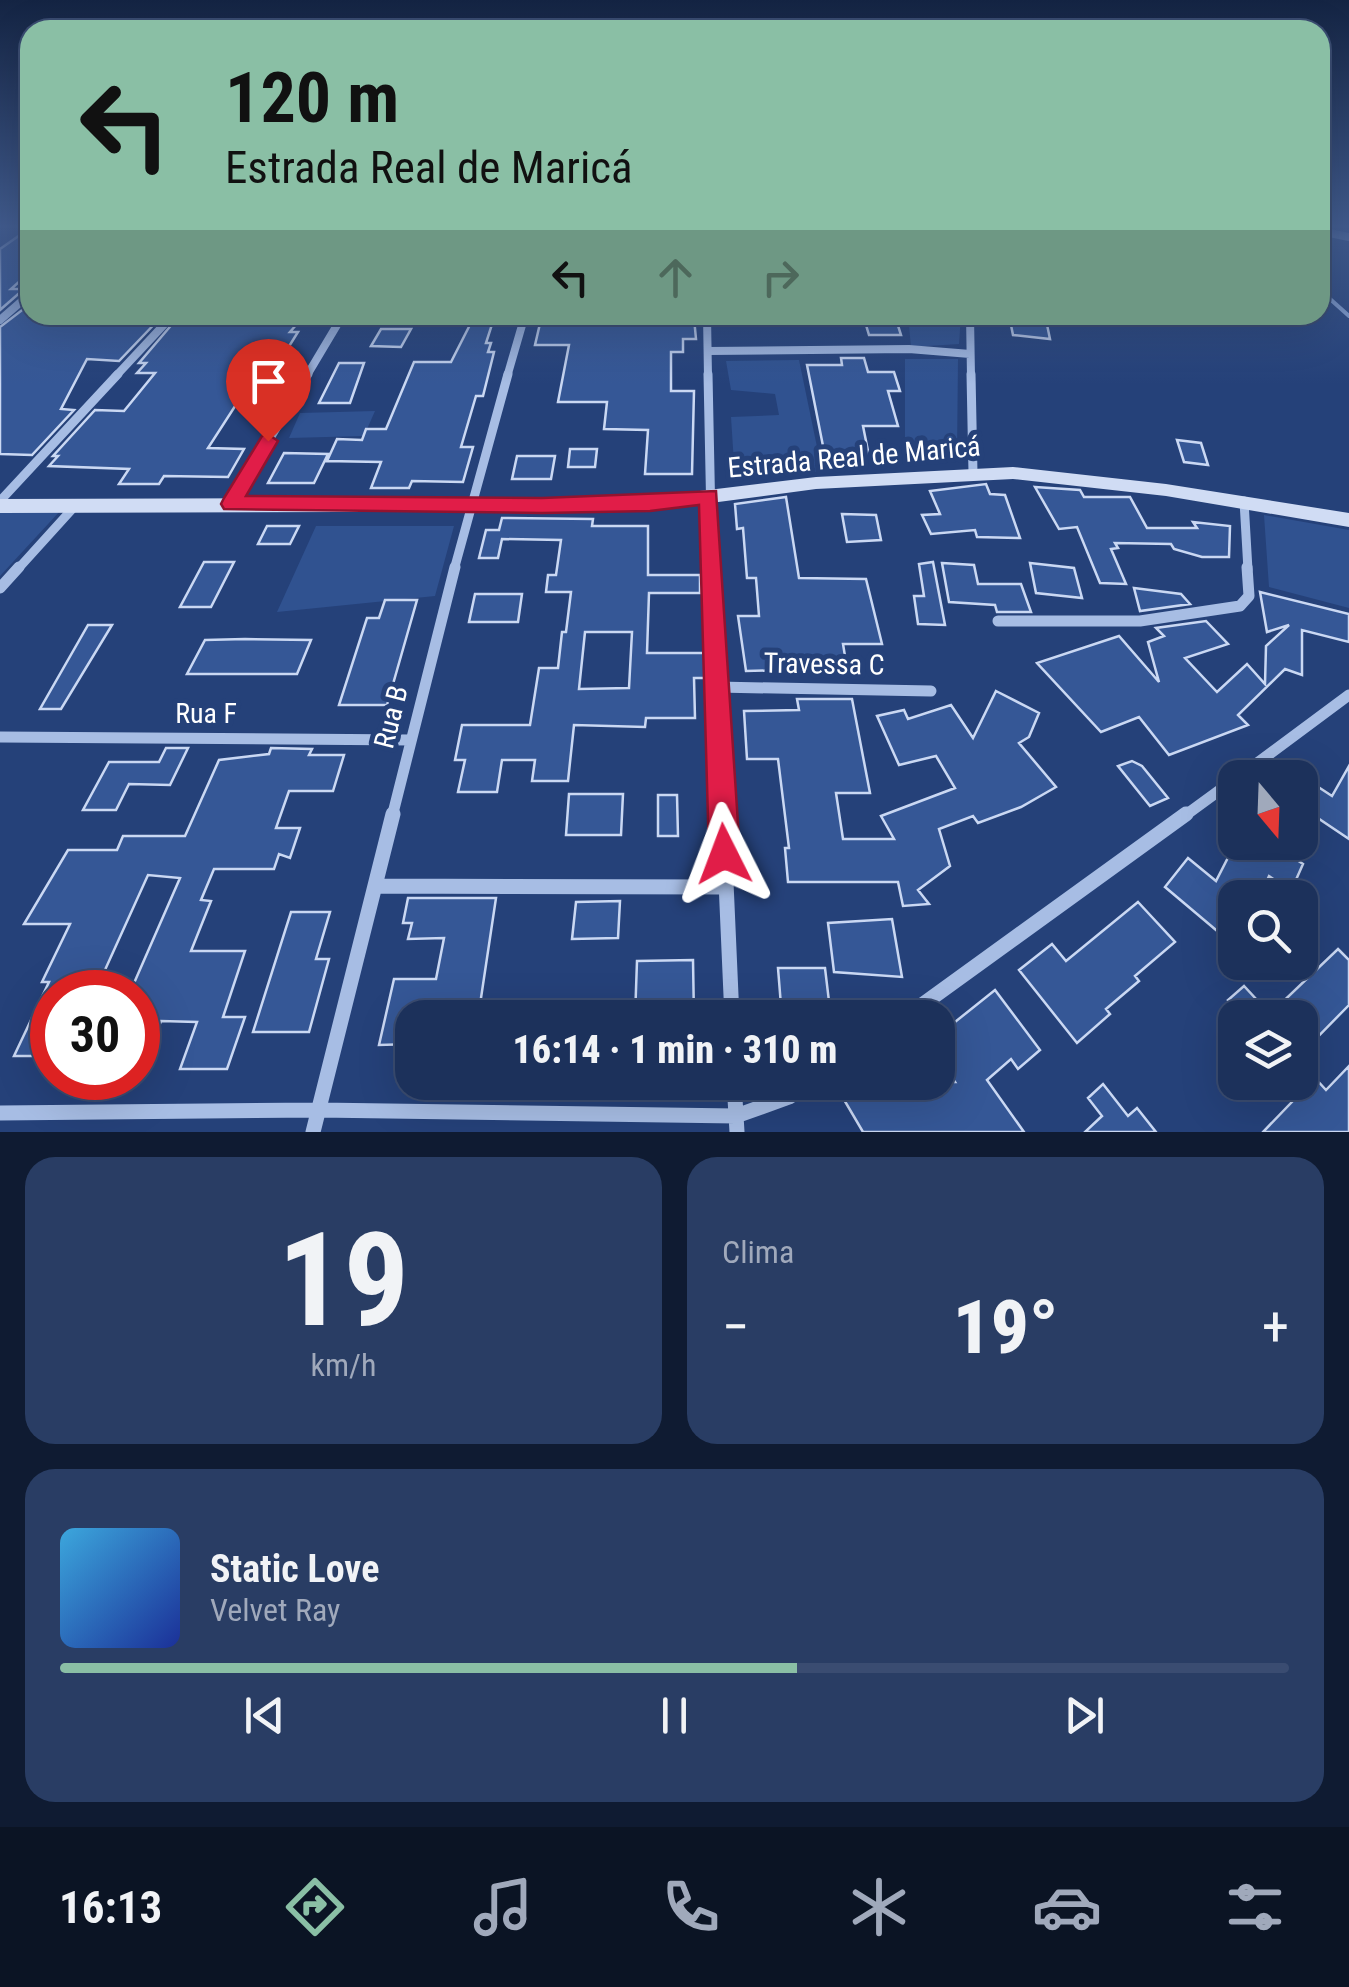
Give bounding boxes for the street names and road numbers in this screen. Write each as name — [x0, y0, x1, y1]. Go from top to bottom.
street label: Estrada Real de Maricá — [726, 430, 982, 484]
street label: Travessa C — [763, 646, 885, 682]
street label: Rua B — [367, 682, 415, 752]
street label: Rua F — [175, 697, 237, 730]

